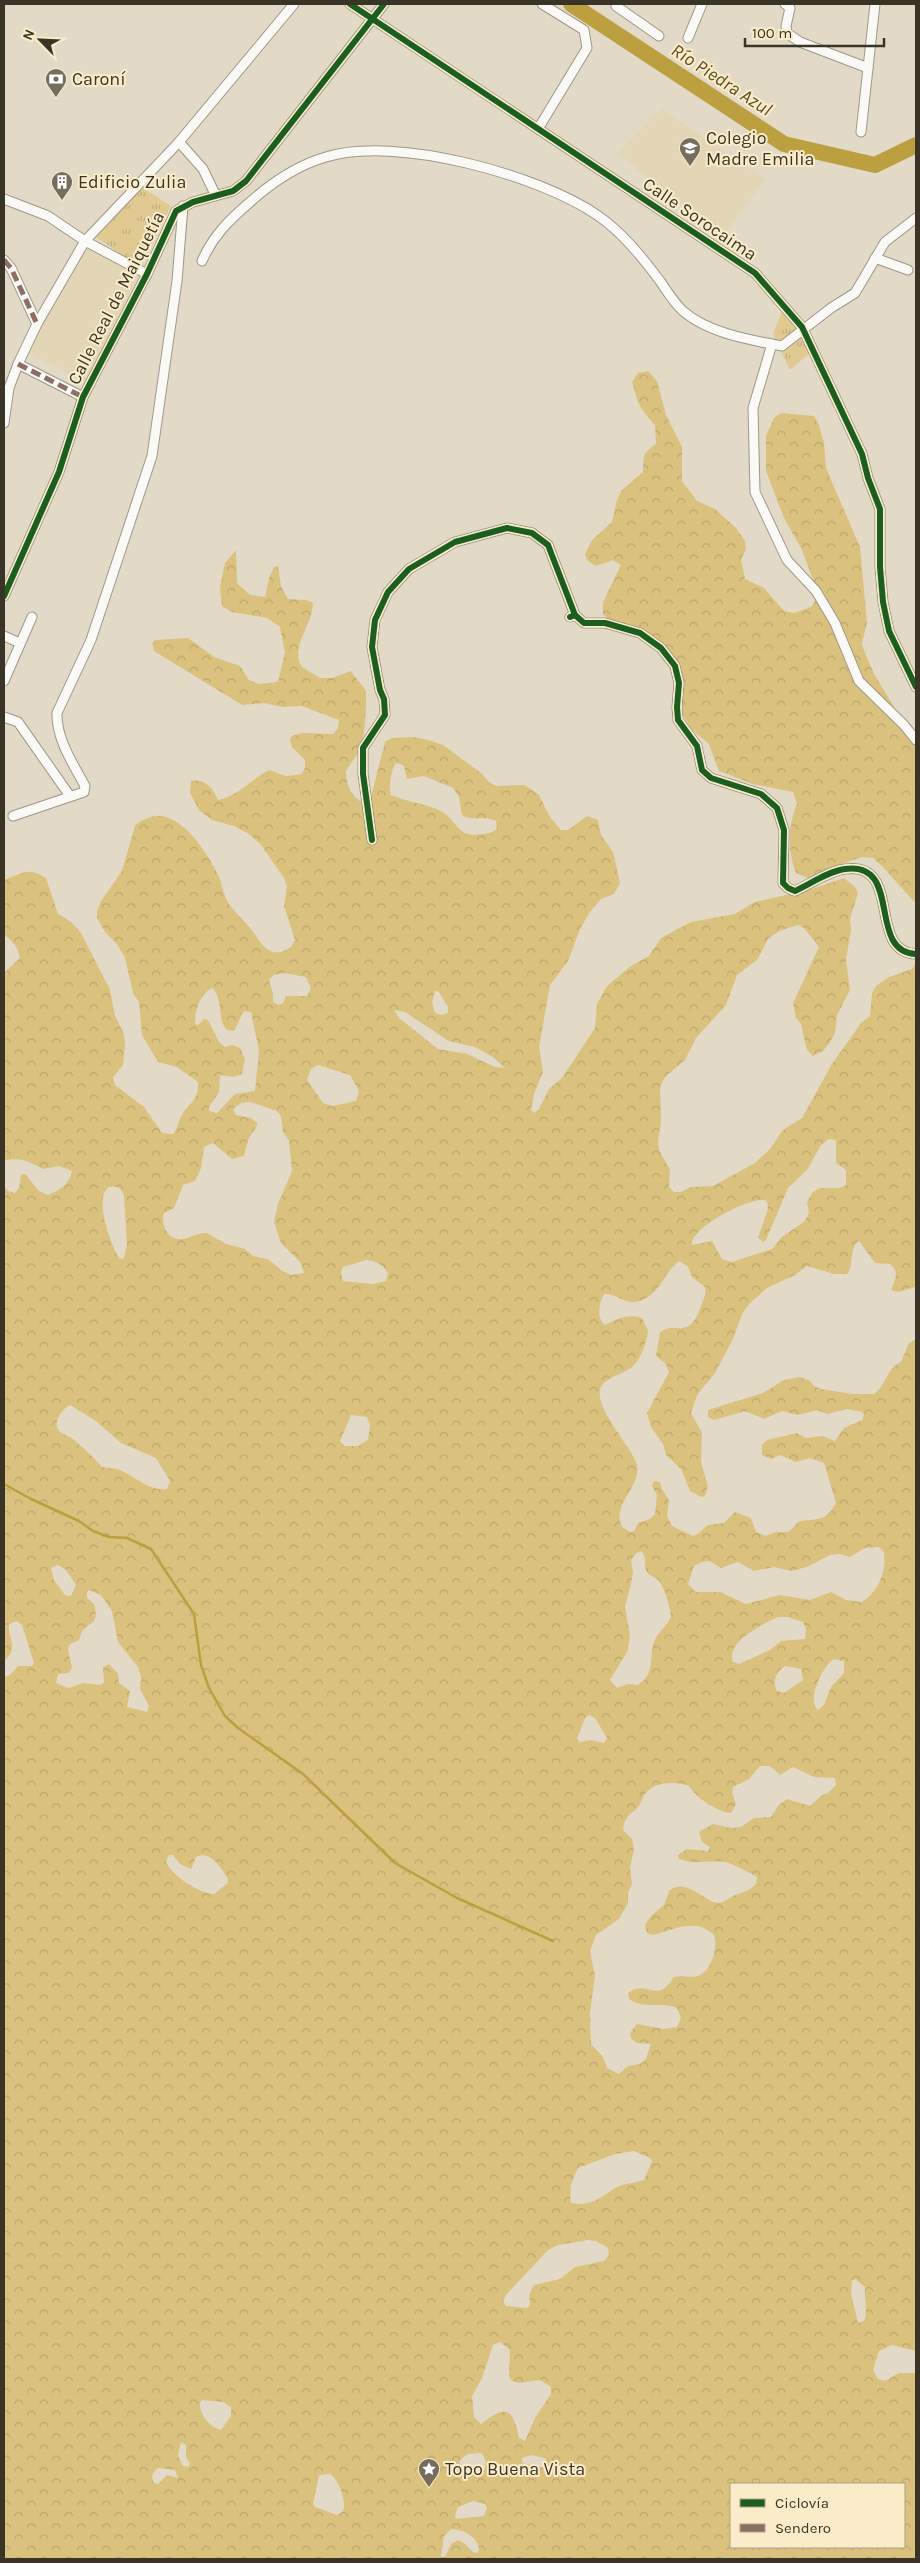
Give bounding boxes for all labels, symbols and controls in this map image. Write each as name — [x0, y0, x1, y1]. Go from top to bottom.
north arrow — [15, 15, 65, 65]
scale bar — [745, 15, 884, 47]
text: 100 m — [752, 24, 792, 42]
text: N — [19, 27, 38, 43]
water label: Río Piedra Azul — [667, 39, 776, 121]
bank icon: Caroní — [44, 67, 68, 98]
place label: Caroní — [72, 68, 126, 90]
place label: Colegio Madre Emilia — [706, 127, 814, 170]
school or university icon: Colegio Madre Emilia — [678, 136, 702, 167]
building icon: Edificio Zulia — [50, 170, 74, 201]
place label: Edificio Zulia — [78, 171, 186, 193]
street label: Calle Sorocaima — [639, 173, 761, 265]
street label: Calle Real de Maiquetía — [63, 208, 169, 388]
place icon: Topo Buena Vista — [417, 2457, 441, 2488]
place label: Topo Buena Vista — [445, 2458, 585, 2480]
legend — [730, 2483, 905, 2548]
text: Ciclovía — [775, 2494, 829, 2512]
text: Sendero — [775, 2519, 831, 2537]

